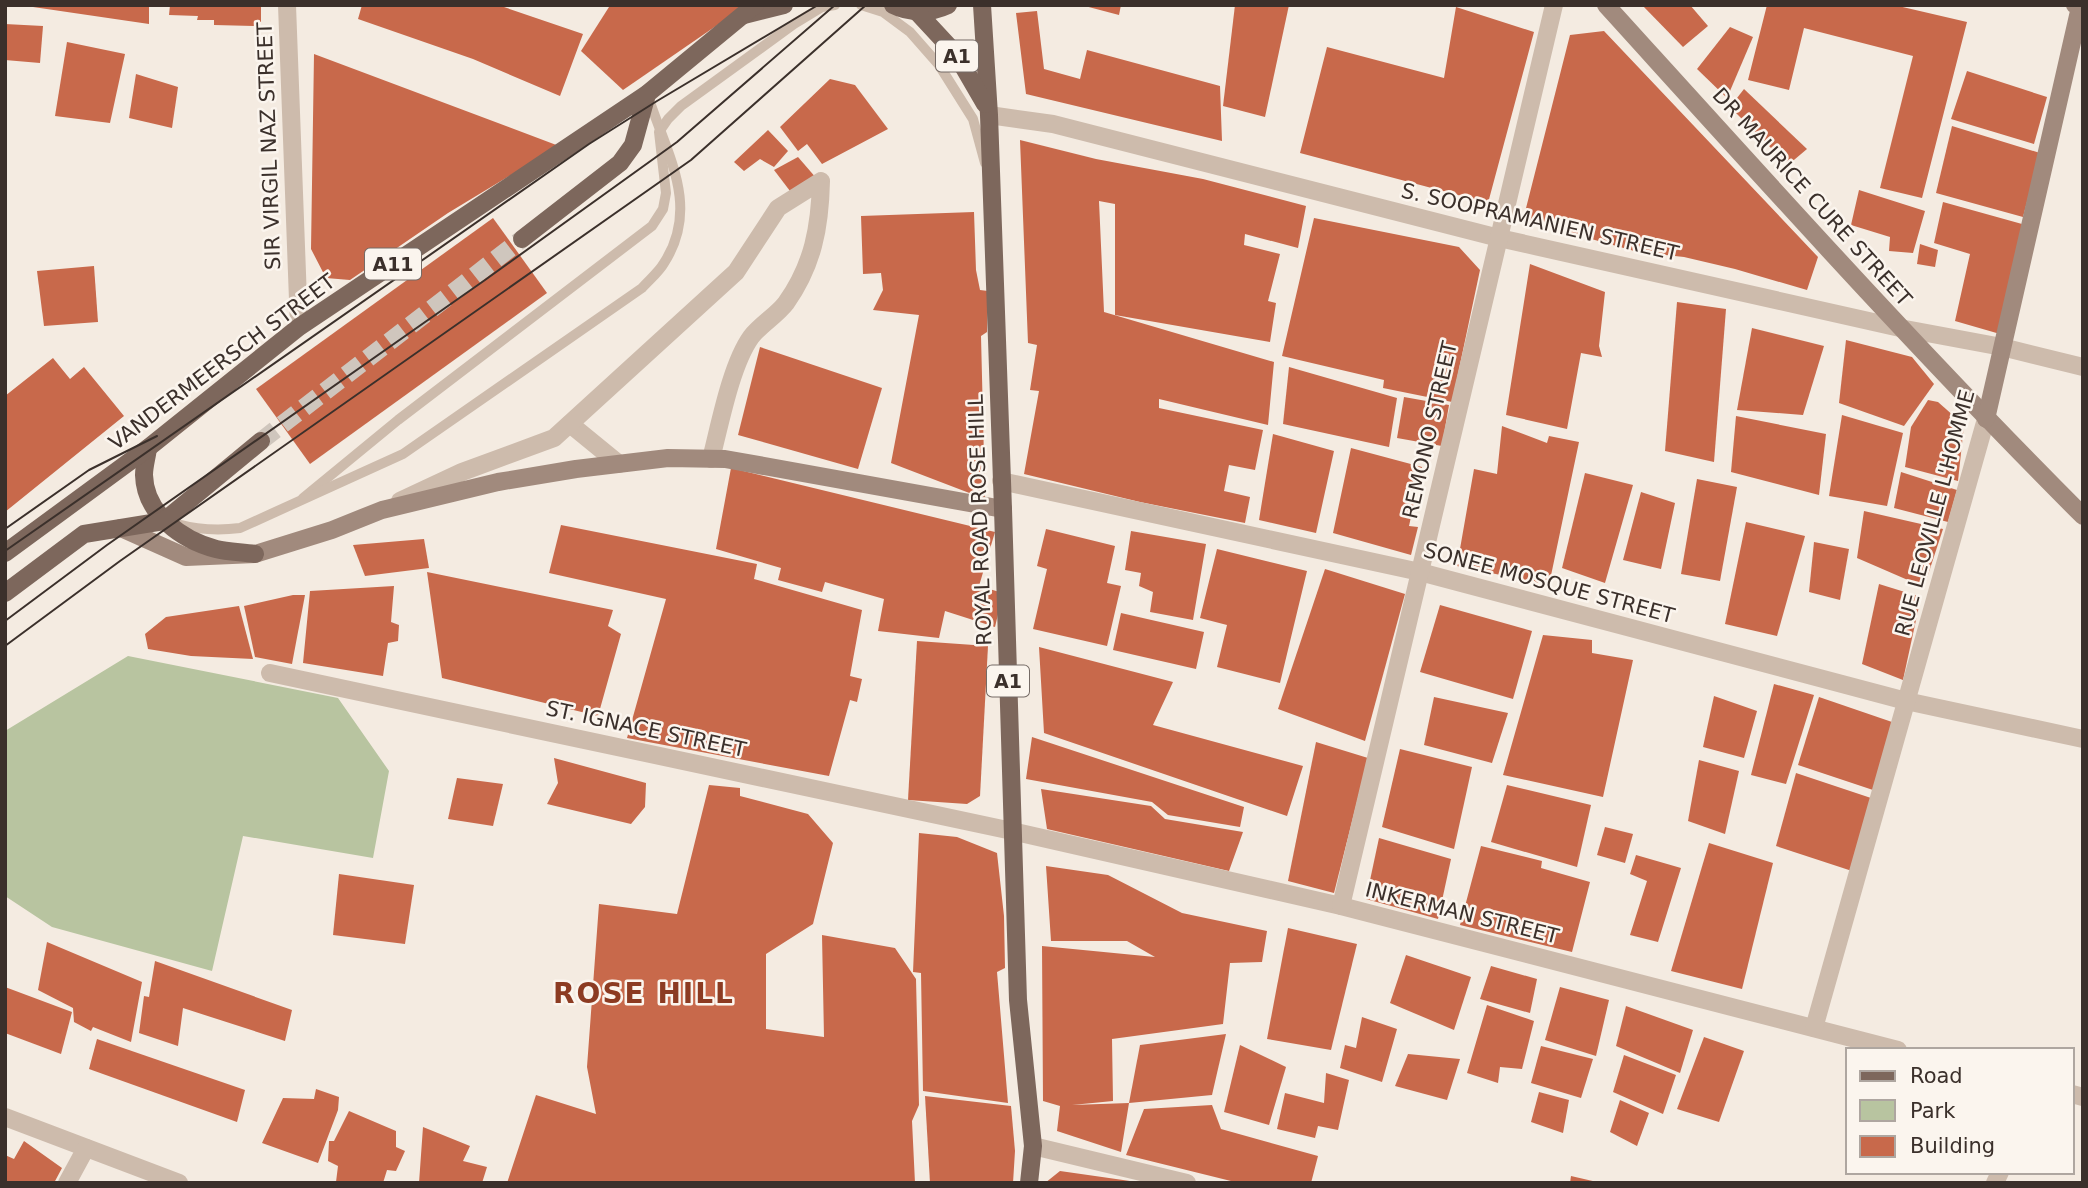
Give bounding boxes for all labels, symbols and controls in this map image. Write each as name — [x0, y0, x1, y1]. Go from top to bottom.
street label: SIR VIRGIL NAZ STREET — [253, 21, 285, 270]
road number: A1 — [936, 40, 978, 72]
street label: DR MAURICE CURE STREET — [1708, 83, 1917, 311]
street label: S. SOOPRAMANIEN STREET — [1399, 178, 1681, 266]
road number: A11 — [365, 248, 421, 280]
street label: VANDERMEERSCH STREET — [104, 269, 340, 455]
street label: REMONO STREET — [1398, 339, 1462, 521]
street label: RUE LEOVILLE L'HOMME — [1891, 387, 1979, 639]
street label: ROYAL ROAD ROSE HILL — [964, 394, 996, 646]
street label: SONEE MOSQUE STREET — [1421, 538, 1677, 628]
road number: A1 — [987, 666, 1029, 696]
street label: ST. IGNACE STREET — [544, 696, 748, 762]
street label: INKERMAN STREET — [1363, 877, 1561, 949]
district label: ROSE HILL — [553, 977, 735, 1010]
legend — [1846, 1048, 2074, 1174]
text: Road — [1910, 1064, 1963, 1088]
text: Park — [1910, 1099, 1956, 1123]
text: Building — [1910, 1134, 1995, 1158]

